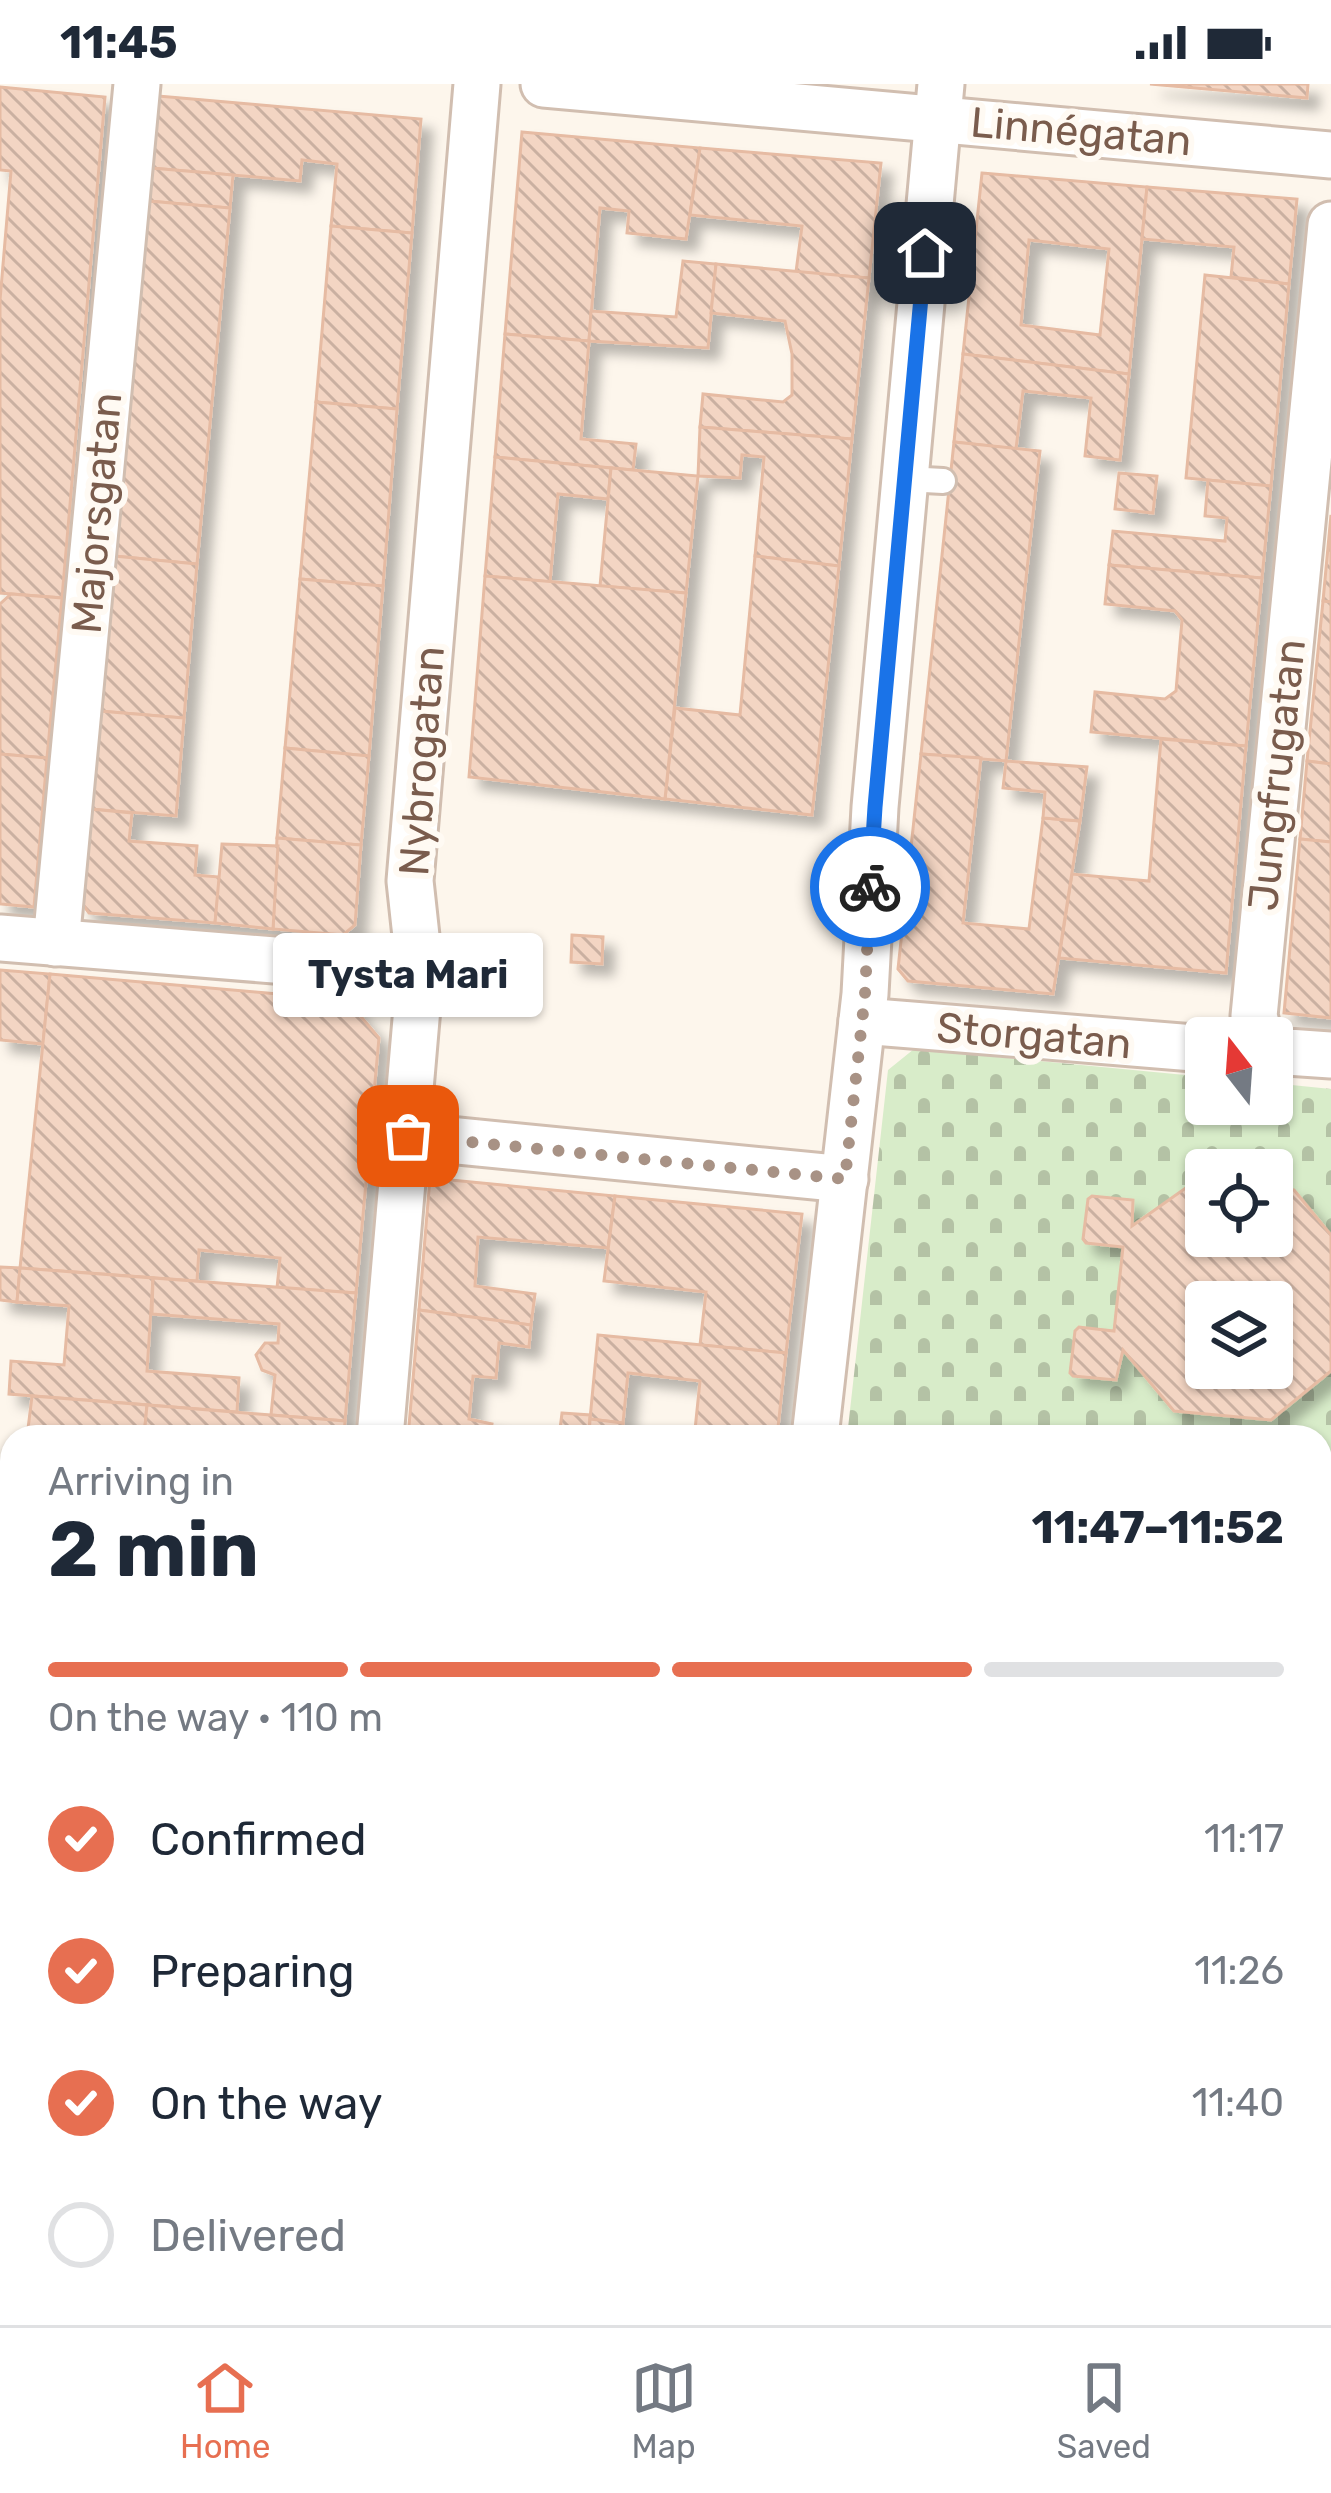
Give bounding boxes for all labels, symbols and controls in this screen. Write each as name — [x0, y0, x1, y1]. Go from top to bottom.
text: 11:45 — [60, 16, 178, 69]
street label: Linnégatan — [969, 97, 1193, 167]
pin — [874, 202, 976, 304]
icon: home — [892, 220, 958, 286]
street label: Majorsgatan — [62, 390, 132, 636]
street label: Jungfrugatan — [1238, 637, 1316, 913]
street label: Nybrogatan — [389, 644, 455, 878]
courier — [810, 827, 930, 947]
icon: bike — [837, 854, 903, 920]
callout: Tysta Mari — [273, 932, 543, 1016]
text: Tysta Mari — [308, 952, 508, 998]
street label: Storgatan — [935, 1003, 1133, 1069]
north arrow — [1185, 1017, 1293, 1125]
map controls — [1185, 1017, 1293, 1389]
pin — [357, 1085, 459, 1187]
icon: bag — [375, 1103, 441, 1169]
button: locate — [1185, 1149, 1293, 1257]
button: layers — [1185, 1281, 1293, 1389]
text: Arriving in — [48, 1459, 234, 1505]
text: 11:47–11:52 — [1031, 1501, 1284, 1554]
text: 2 min — [48, 1503, 259, 1596]
text: On the way · 110 m — [48, 1695, 383, 1741]
icon: check — [48, 1806, 114, 1872]
text: Confirmed — [150, 1813, 367, 1866]
text: 11:17 — [1204, 1816, 1284, 1862]
icon: check — [48, 1938, 114, 2004]
text: Preparing — [150, 1945, 355, 1998]
text: 11:26 — [1194, 1948, 1284, 1994]
icon: check — [48, 2070, 114, 2136]
text: On the way — [150, 2077, 383, 2130]
text: 11:40 — [1192, 2080, 1284, 2126]
text: Delivered — [150, 2209, 346, 2262]
tab: Home — [180, 2355, 270, 2466]
tab: Map — [631, 2355, 697, 2466]
tab: Saved — [1057, 2355, 1151, 2466]

